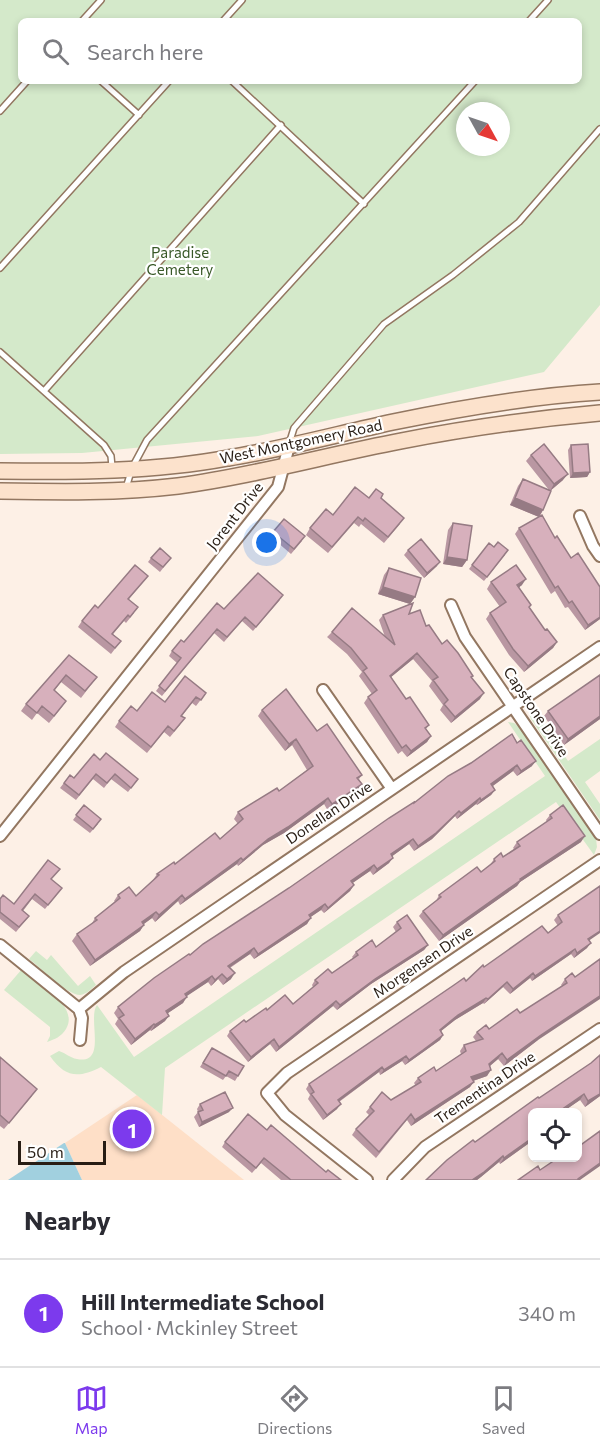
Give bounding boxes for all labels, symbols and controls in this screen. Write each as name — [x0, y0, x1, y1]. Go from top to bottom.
search box — [18, 18, 582, 84]
icon: search — [39, 35, 72, 68]
text: Search here — [87, 38, 203, 65]
north arrow — [456, 102, 510, 156]
park label: Paradise Cemetery — [147, 243, 214, 278]
street label: West Montgomery Road — [218, 415, 384, 467]
street label: Jorent Drive — [202, 478, 266, 553]
your location — [252, 528, 281, 557]
street label: Capstone Drive — [500, 663, 573, 760]
street label: Donellan Drive — [282, 777, 375, 848]
street label: Morgensen Drive — [369, 921, 476, 1001]
street label: Trementina Drive — [431, 1047, 538, 1127]
pin: 1 — [112, 1106, 152, 1152]
map controls — [528, 1108, 582, 1162]
button: locate — [528, 1108, 582, 1162]
scale bar — [18, 1138, 106, 1166]
text: 50 m — [27, 1142, 64, 1161]
text: Nearby — [24, 1204, 111, 1235]
text: Hill Intermediate School — [81, 1288, 325, 1315]
text: 1 — [39, 1301, 48, 1325]
text: 340 m — [518, 1301, 576, 1325]
text: School · Mckinley Street — [81, 1315, 298, 1339]
tab: Map — [75, 1382, 108, 1437]
tab: Directions — [257, 1382, 332, 1437]
tab: Saved — [482, 1382, 525, 1437]

